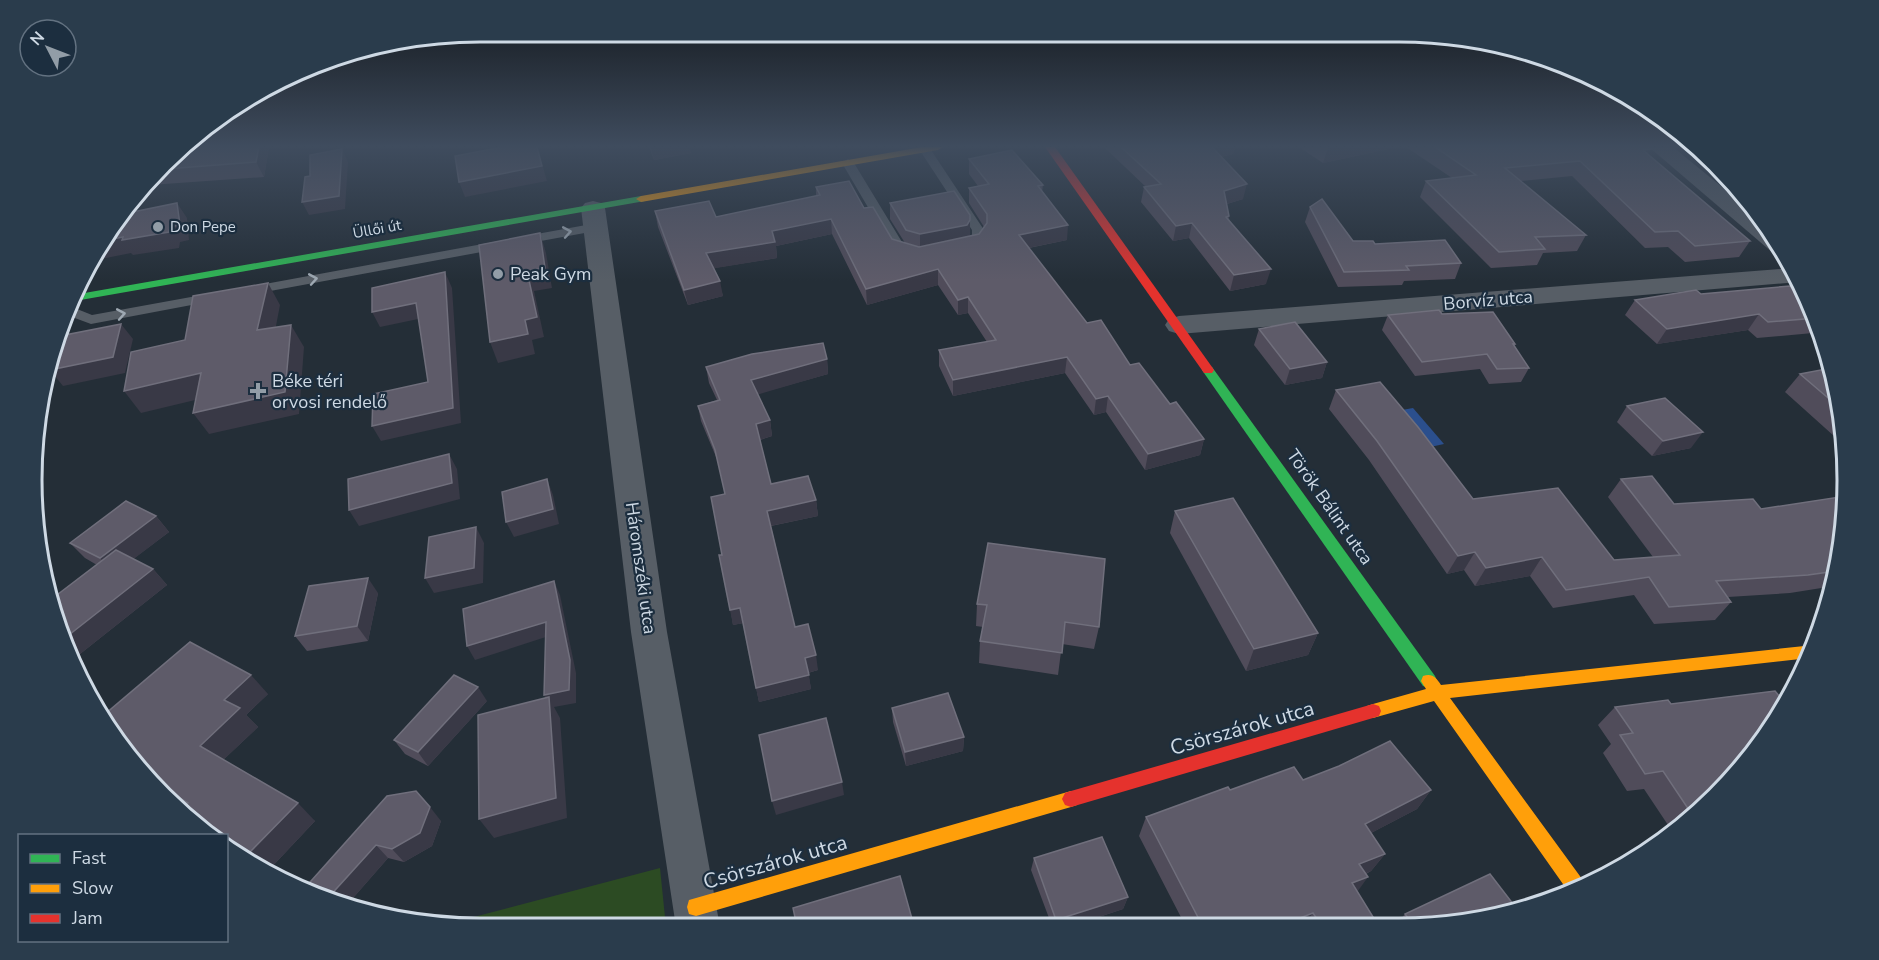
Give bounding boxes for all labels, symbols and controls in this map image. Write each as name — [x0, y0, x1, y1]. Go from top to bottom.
north arrow — [18, 18, 78, 78]
text: N — [25, 27, 50, 50]
street label: Üllői út — [351, 215, 404, 243]
place label: Don Pepe — [170, 217, 236, 237]
marker: Don Pepe — [151, 220, 165, 234]
one-way arrow — [562, 226, 572, 239]
place label: Peak Gym — [510, 262, 591, 286]
marker: Peak Gym — [491, 267, 505, 281]
one-way arrow — [308, 273, 318, 286]
street label: Borvíz utca — [1442, 284, 1534, 316]
one-way arrow — [116, 308, 126, 321]
place label: Béke téri orvosi rendelő — [272, 369, 387, 414]
marker: Béke téri orvosi rendelő — [249, 382, 267, 400]
street label: Török Bálint utca — [1281, 444, 1379, 570]
street label: Háromszéki utca — [620, 500, 662, 636]
street label: Csörszárok utca — [1167, 694, 1317, 762]
street label: Csörszárok utca — [700, 828, 850, 896]
legend — [18, 834, 228, 942]
text: Fast — [72, 846, 107, 870]
text: Slow — [72, 876, 113, 900]
text: Jam — [71, 906, 103, 930]

